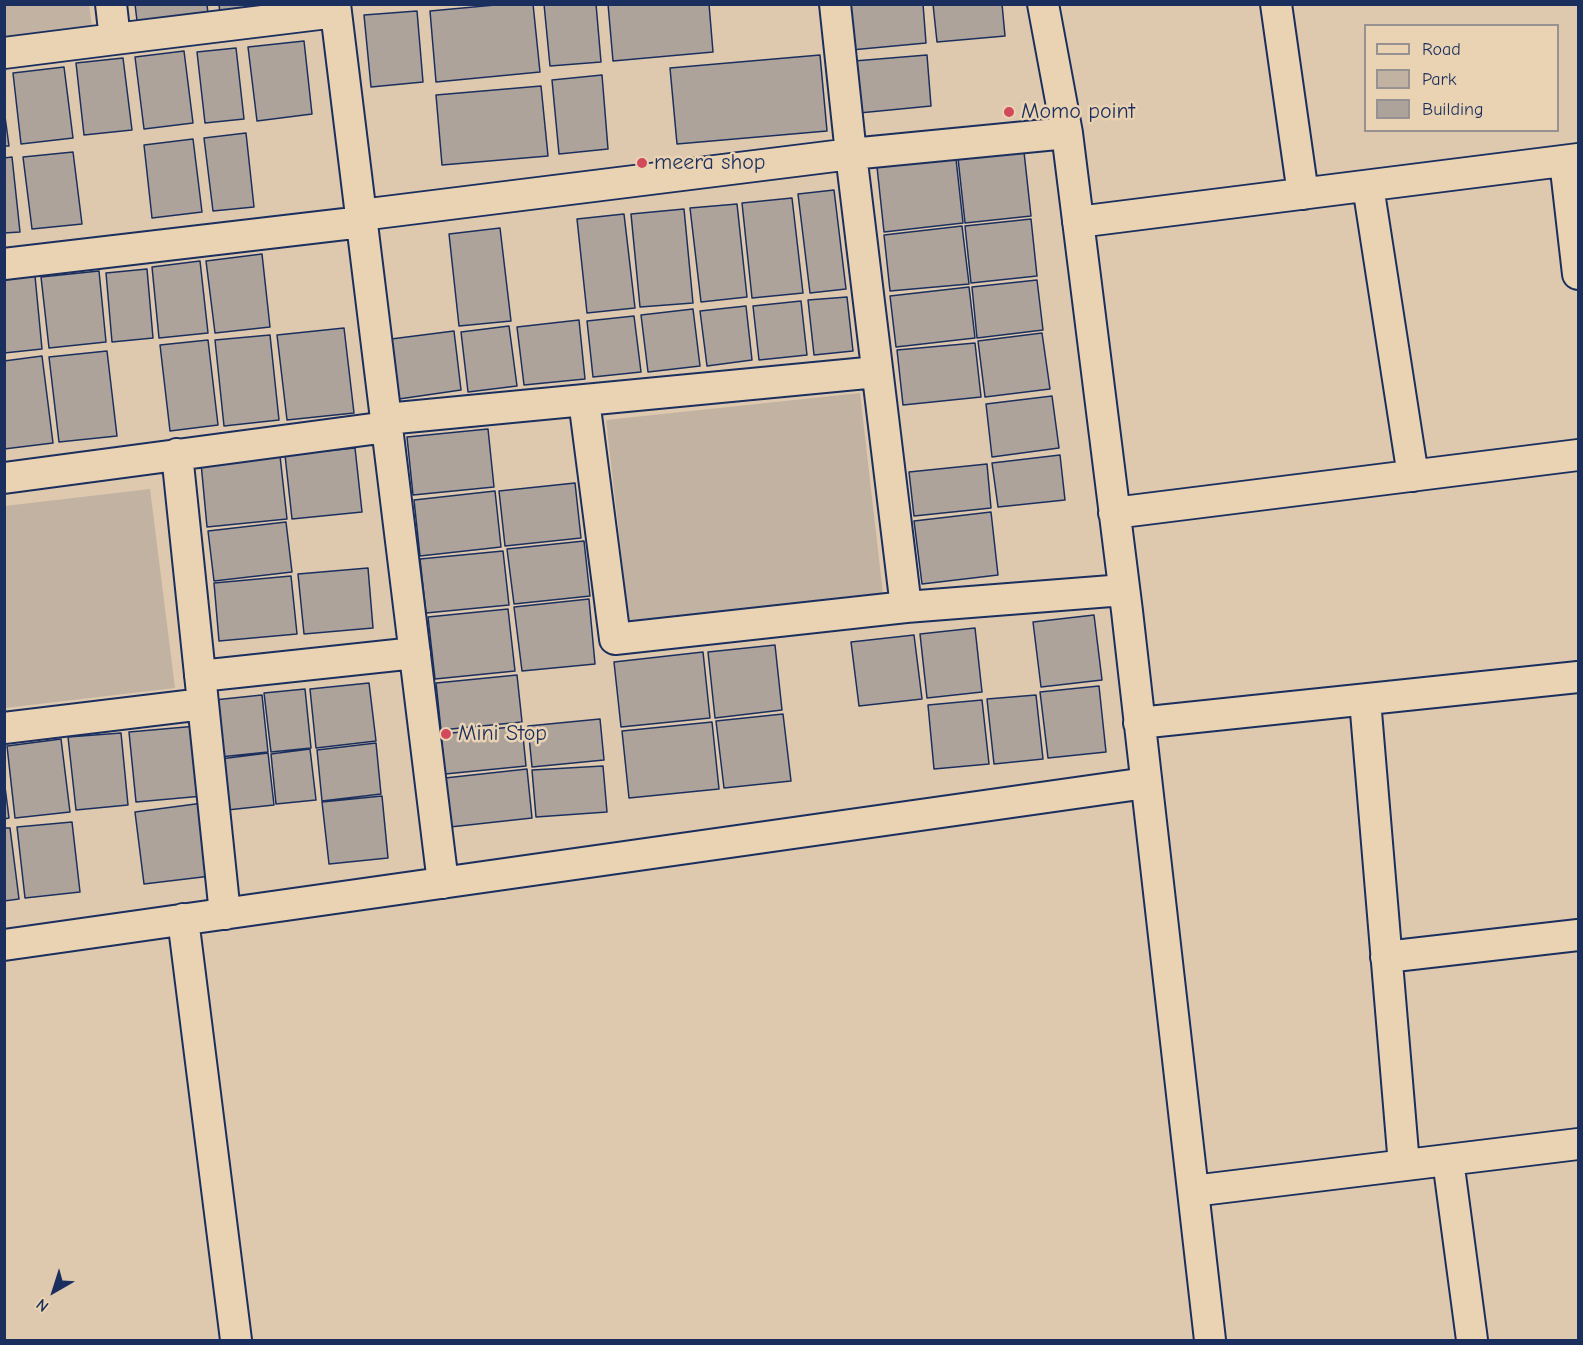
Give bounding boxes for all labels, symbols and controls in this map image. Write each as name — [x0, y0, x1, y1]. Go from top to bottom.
legend — [1364, 24, 1559, 132]
text: Road — [1422, 39, 1461, 60]
text: Park — [1422, 69, 1456, 90]
place label: Momo point — [1021, 99, 1135, 125]
text: Building — [1422, 99, 1484, 120]
marker: Momo point — [1002, 105, 1016, 119]
place label: meera shop — [654, 150, 766, 176]
marker: meera shop — [635, 156, 649, 170]
place label: Mini Stop — [458, 721, 547, 747]
marker: Mini Stop — [439, 727, 453, 741]
north arrow — [24, 1261, 84, 1321]
text: N — [33, 1295, 52, 1315]

